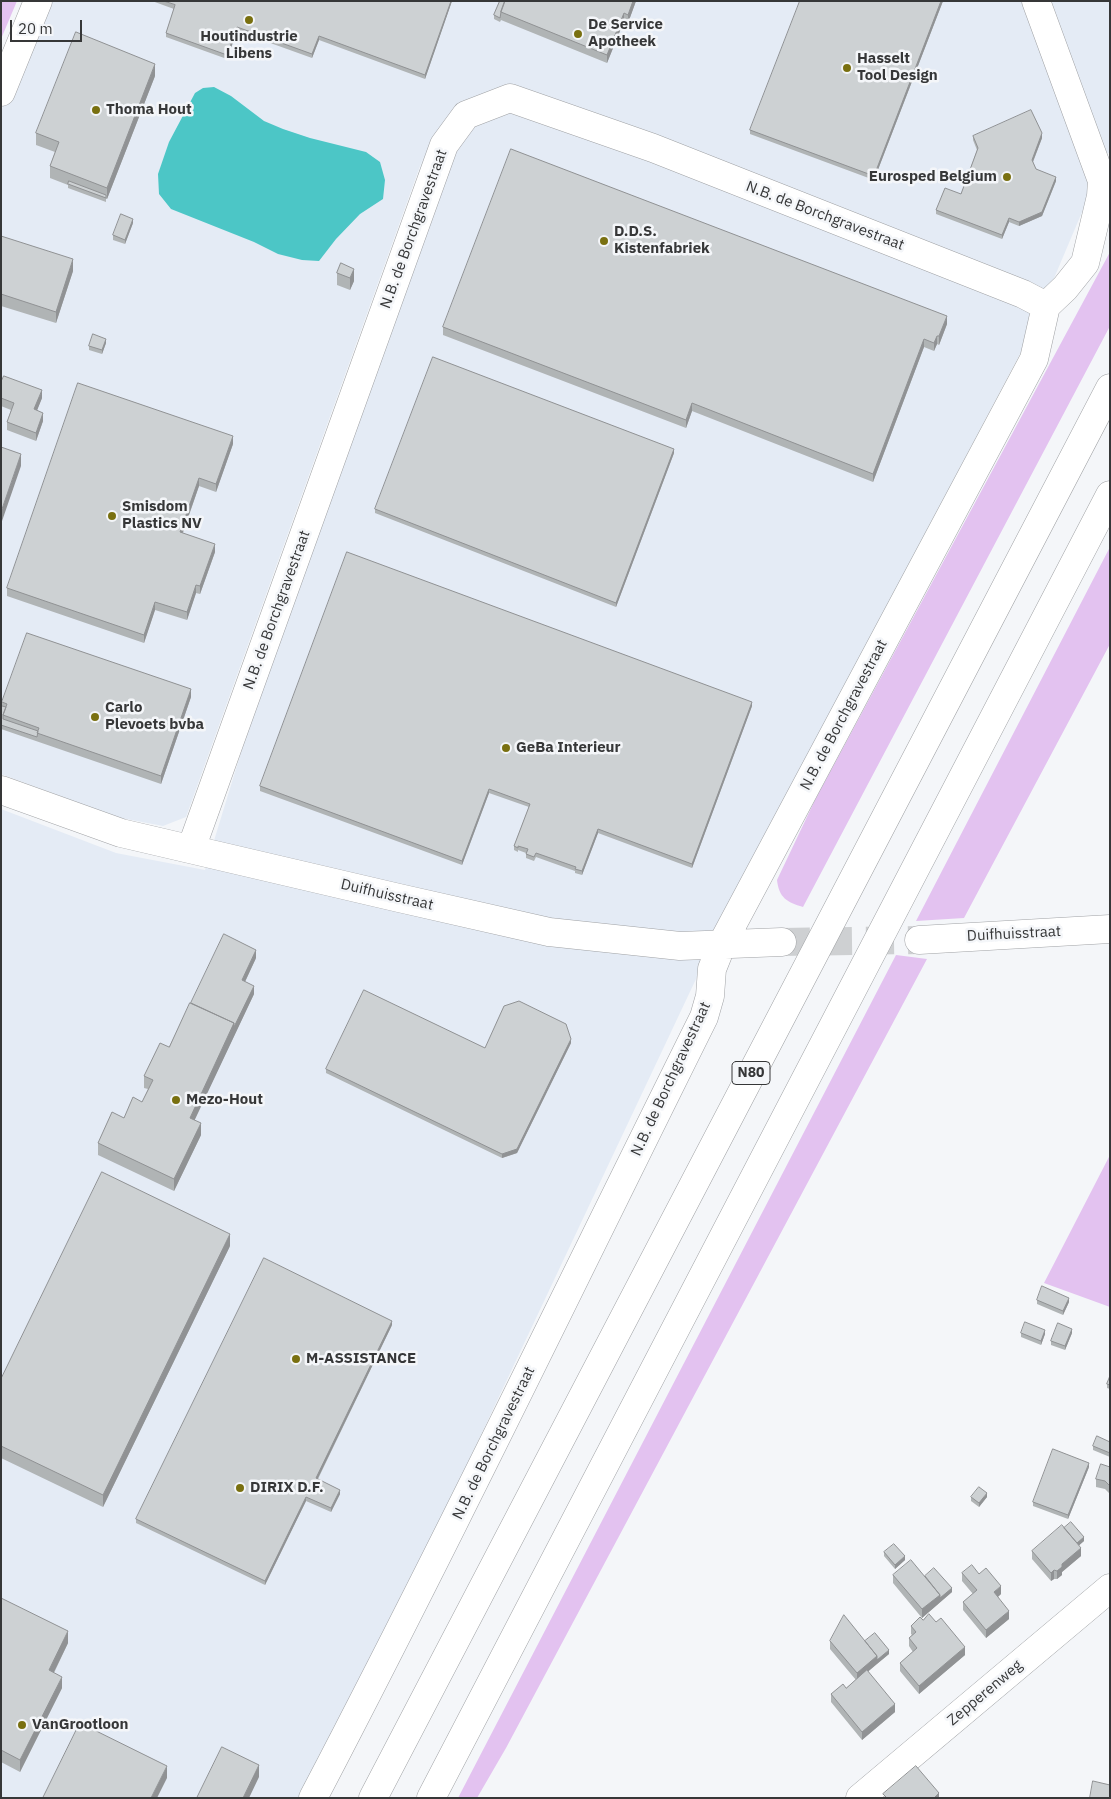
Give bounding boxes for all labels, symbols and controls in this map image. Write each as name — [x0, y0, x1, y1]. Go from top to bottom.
scale bar — [12, 10, 85, 42]
marker: Houtindustrie Libens — [243, 14, 255, 26]
place label: De Service Apotheek — [588, 16, 663, 51]
text: 20 m — [18, 19, 53, 38]
place label: Houtindustrie Libens — [200, 28, 298, 63]
marker: De Service Apotheek — [572, 28, 584, 40]
place label: Hasselt Tool Design — [857, 50, 938, 85]
marker: Hasselt Tool Design — [841, 62, 853, 74]
place label: Thoma Hout — [106, 101, 192, 119]
marker: Thoma Hout — [90, 104, 102, 116]
street label: N.B. de Borchgravestraat — [377, 147, 451, 311]
place label: Eurosped Belgium — [869, 168, 997, 186]
marker: Eurosped Belgium — [1001, 171, 1013, 183]
street label: N.B. de Borchgravestraat — [743, 177, 907, 255]
place label: D.D.S. Kistenfabriek — [614, 223, 710, 258]
marker: D.D.S. Kistenfabriek — [598, 235, 610, 247]
place label: Smisdom Plastics NV — [122, 498, 202, 533]
marker: Smisdom Plastics NV — [106, 510, 118, 522]
street label: N.B. de Borchgravestraat — [240, 528, 314, 692]
street label: N.B. de Borchgravestraat — [797, 637, 891, 793]
place label: Carlo Plevoets bvba — [105, 699, 204, 734]
marker: Carlo Plevoets bvba — [89, 711, 101, 723]
place label: GeBa Interieur — [516, 739, 621, 757]
marker: GeBa Interieur — [500, 742, 512, 754]
street label: Duifhuisstraat — [339, 876, 435, 914]
street label: Duifhuisstraat — [966, 923, 1062, 945]
street label: N.B. de Borchgravestraat — [627, 999, 715, 1159]
road number: N80 — [732, 1062, 770, 1084]
place label: Mezo-Hout — [186, 1091, 263, 1109]
marker: Mezo-Hout — [170, 1094, 182, 1106]
place label: M-ASSISTANCE — [306, 1350, 416, 1368]
marker: M-ASSISTANCE — [290, 1353, 302, 1365]
street label: N.B. de Borchgravestraat — [449, 1364, 539, 1522]
place label: DIRIX D.F. — [250, 1479, 324, 1497]
marker: DIRIX D.F. — [234, 1482, 246, 1494]
street label: Zepperenweg — [944, 1656, 1026, 1730]
place label: VanGrootloon — [32, 1716, 128, 1734]
marker: VanGrootloon — [16, 1719, 28, 1731]

